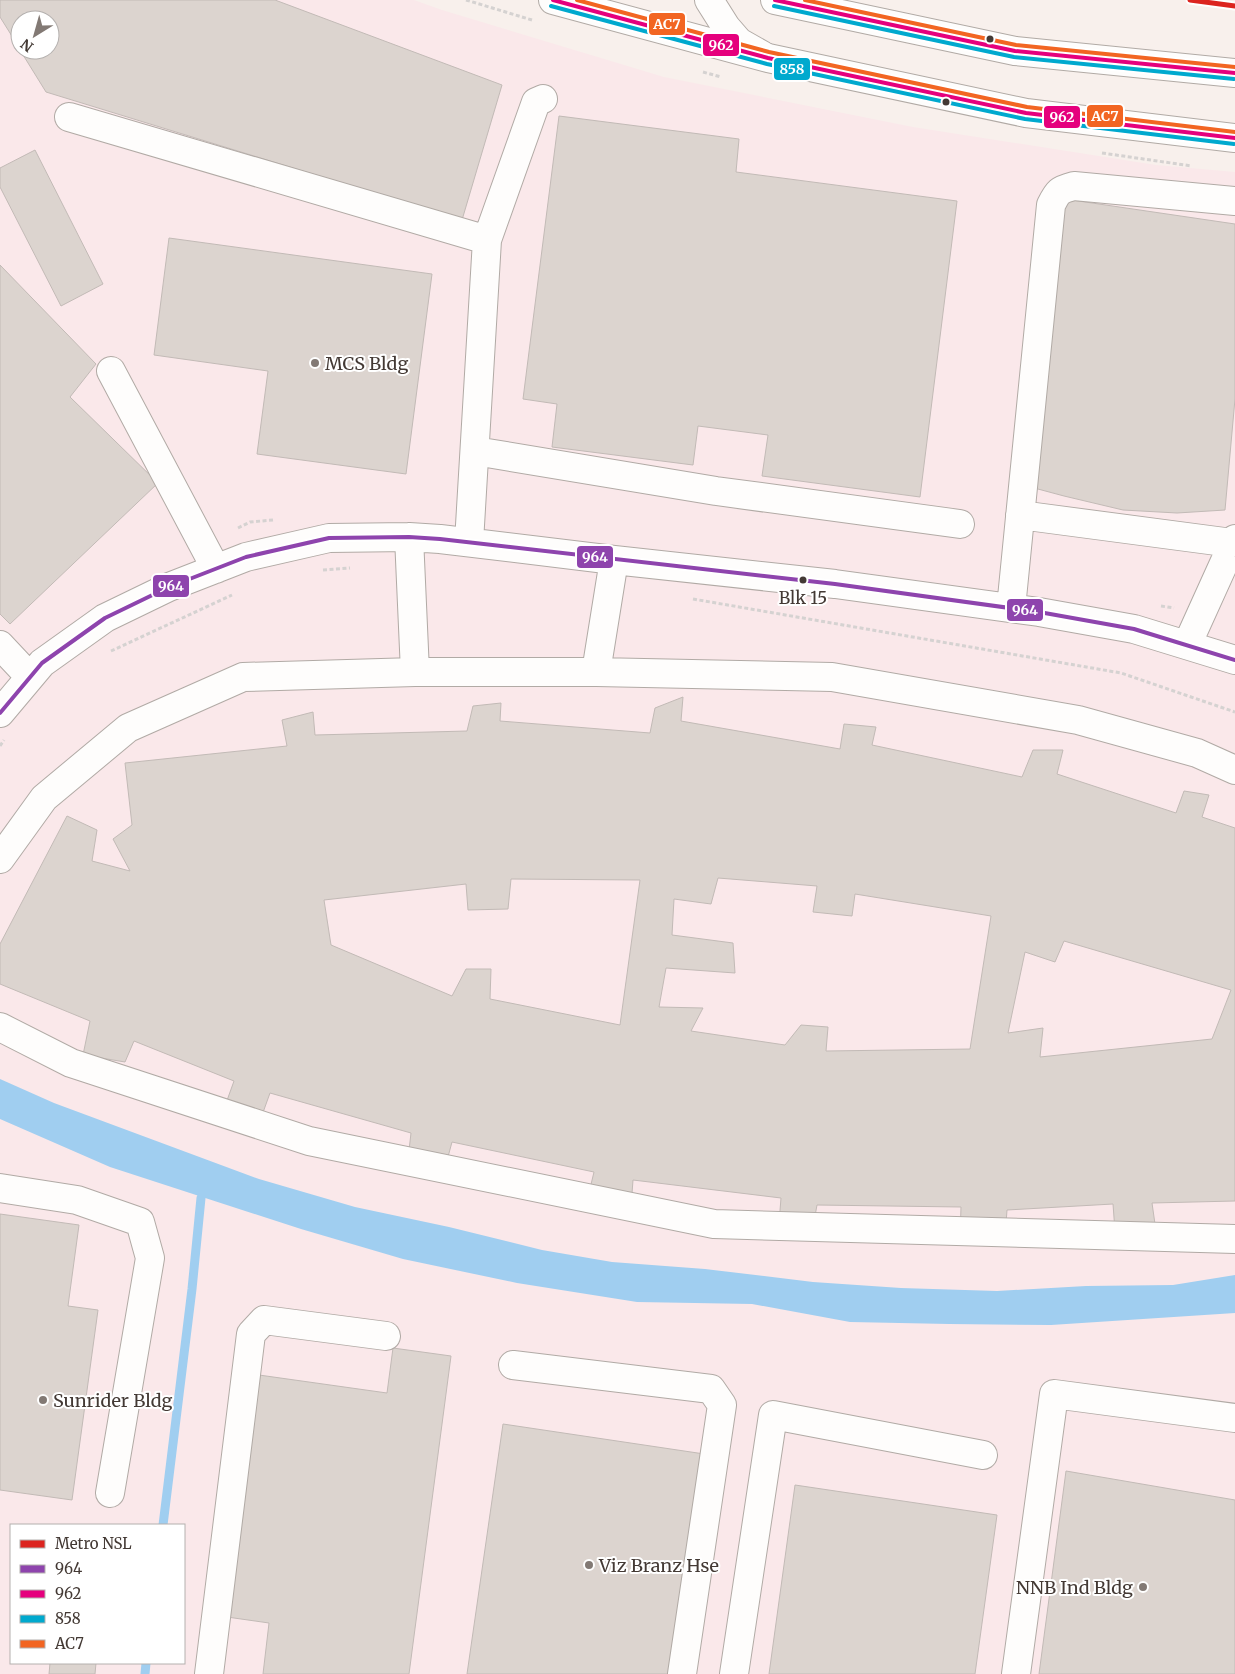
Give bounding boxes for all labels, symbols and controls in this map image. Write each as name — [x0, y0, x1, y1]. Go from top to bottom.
north arrow — [10, 10, 60, 60]
line badge: AC7 — [648, 12, 686, 36]
text: AC7 — [652, 15, 681, 33]
line badge: 962 — [702, 33, 740, 57]
unlabelled marker — [985, 34, 995, 44]
text: N — [17, 35, 37, 56]
text: 962 — [709, 36, 733, 54]
line badge: 858 — [773, 57, 811, 81]
text: 858 — [780, 60, 805, 78]
unlabelled marker — [941, 97, 951, 107]
line badge: AC7 — [1086, 104, 1124, 128]
line badge: 962 — [1043, 105, 1081, 129]
text: AC7 — [1090, 107, 1119, 125]
text: 962 — [1050, 108, 1074, 126]
place label: MCS Bldg — [325, 352, 408, 375]
marker: MCS Bldg — [309, 357, 321, 369]
line badge: 964 — [576, 545, 614, 569]
text: 964 — [582, 548, 608, 566]
line badge: 964 — [152, 574, 190, 598]
marker: Blk 15 — [798, 575, 808, 585]
text: 964 — [158, 577, 184, 595]
place label: Blk 15 — [779, 587, 827, 609]
line badge: 964 — [1006, 598, 1044, 622]
text: 964 — [1012, 601, 1038, 619]
place label: Sunrider Bldg — [53, 1389, 172, 1412]
marker: Sunrider Bldg — [37, 1394, 49, 1406]
legend — [10, 1524, 185, 1664]
text: Metro NSL — [55, 1534, 132, 1553]
place label: Viz Branz Hse — [598, 1554, 719, 1577]
text: 964 — [55, 1559, 82, 1578]
marker: Viz Branz Hse — [583, 1559, 595, 1571]
place label: NNB Ind Bldg — [1016, 1576, 1133, 1599]
marker: NNB Ind Bldg — [1137, 1581, 1149, 1593]
text: 962 — [55, 1584, 82, 1603]
text: 858 — [55, 1609, 81, 1628]
text: AC7 — [54, 1634, 84, 1653]

